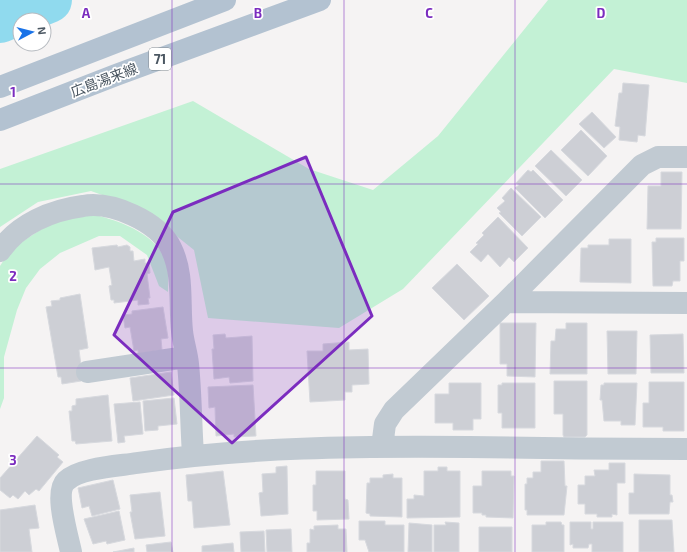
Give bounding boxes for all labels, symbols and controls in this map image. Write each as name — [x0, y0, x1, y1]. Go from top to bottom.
text: A — [82, 5, 91, 21]
text: B — [254, 5, 262, 21]
text: C — [425, 5, 433, 21]
text: D — [597, 5, 606, 21]
north arrow — [12, 12, 52, 52]
text: N — [35, 26, 49, 36]
road number: 71 — [149, 48, 171, 70]
street label: 広島湯来線 — [68, 59, 140, 100]
text: 1 — [10, 84, 16, 100]
text: 2 — [9, 268, 17, 284]
text: 3 — [9, 452, 17, 468]

